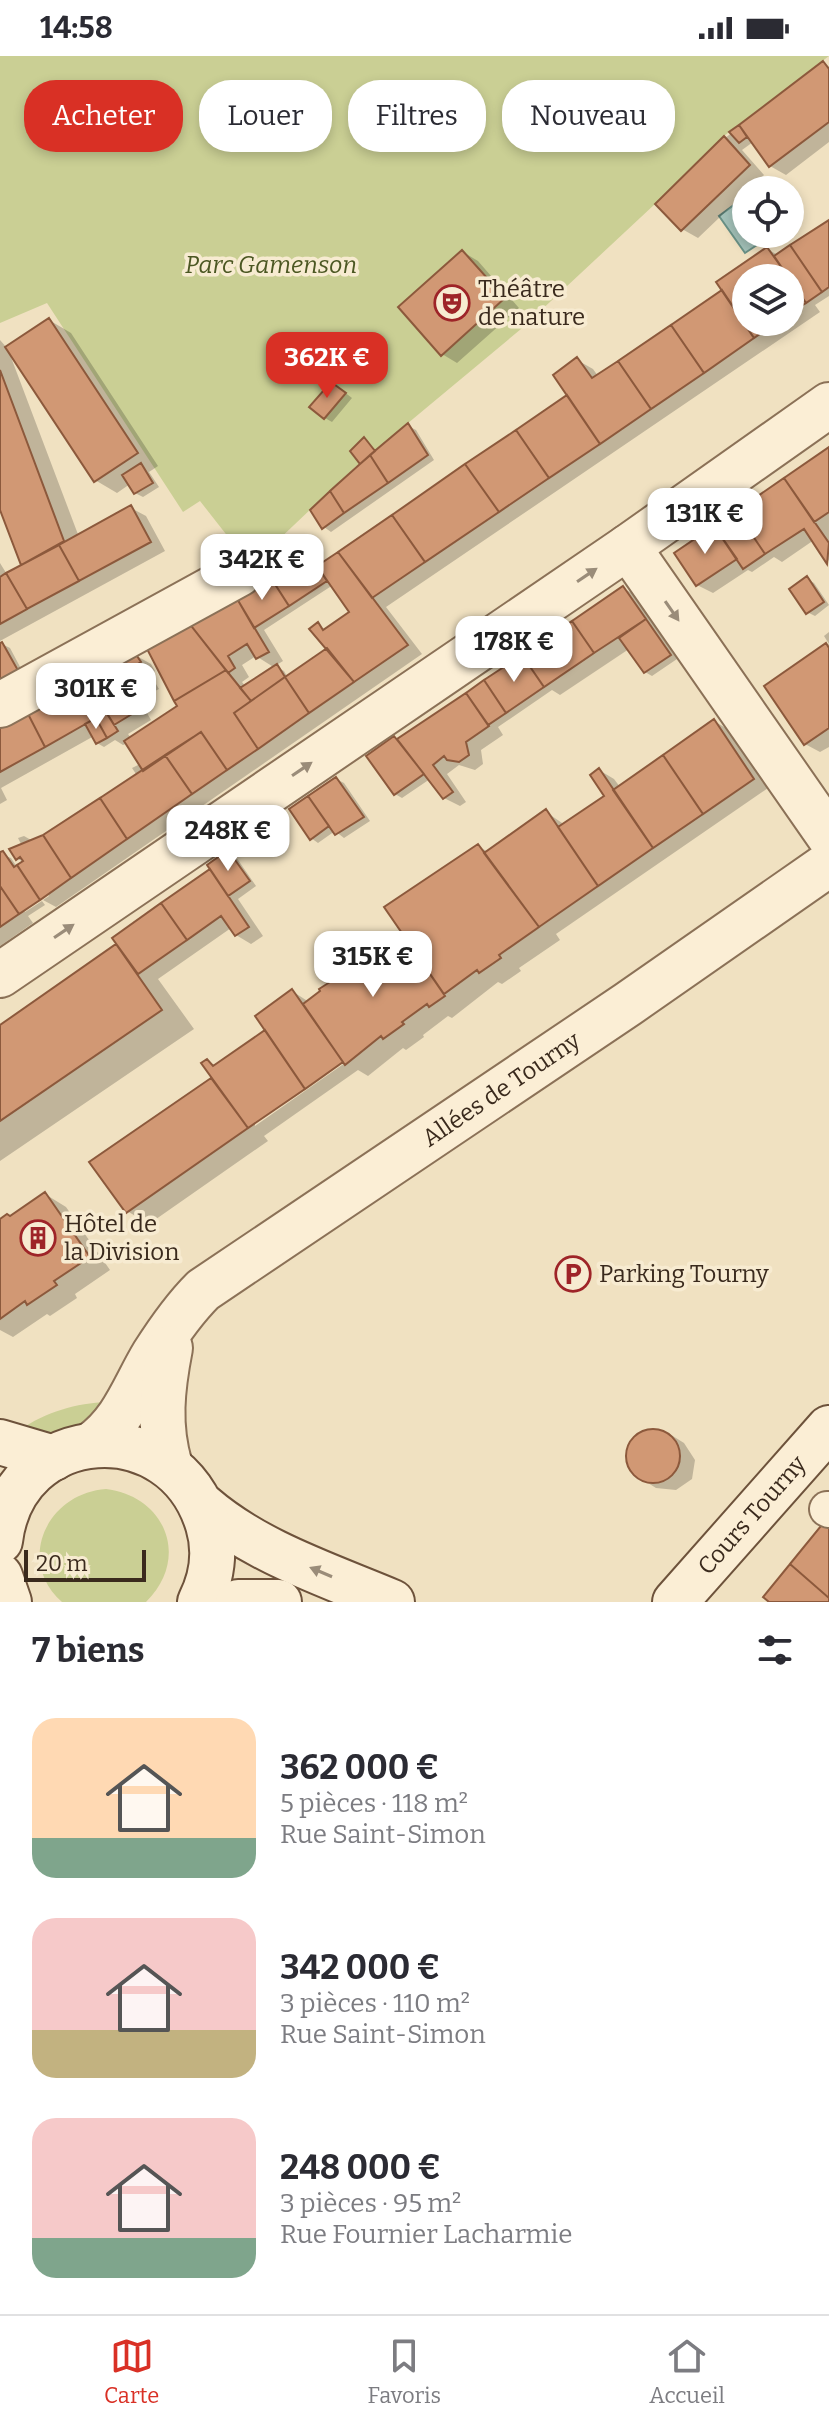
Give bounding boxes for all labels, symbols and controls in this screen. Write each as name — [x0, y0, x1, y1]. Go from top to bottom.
text: 14:58 — [40, 10, 113, 46]
chip: Acheter — [24, 80, 183, 152]
chip: Louer — [199, 80, 332, 152]
chip: Filtres — [348, 80, 486, 152]
chip: Nouveau — [502, 80, 675, 152]
map controls — [732, 176, 804, 336]
button: locate — [732, 176, 804, 248]
park label: Parc Gamenson — [185, 251, 357, 279]
button: layers — [732, 264, 804, 336]
place label: Théâtre de nature — [478, 275, 585, 331]
theatre icon: Théâtre de nature — [433, 284, 471, 322]
pin: 362K € — [262, 332, 392, 400]
text: 362K € — [284, 342, 370, 373]
pin: 131K € — [640, 488, 770, 556]
text: 131K € — [666, 498, 744, 529]
pin: 342K € — [197, 534, 327, 602]
text: 342K € — [219, 544, 305, 575]
one-way arrow — [576, 568, 597, 583]
one-way arrow — [664, 601, 679, 622]
pin: 178K € — [449, 616, 579, 684]
text: 178K € — [473, 626, 555, 657]
pin: 301K € — [31, 663, 161, 731]
text: 301K € — [54, 673, 138, 704]
one-way arrow — [292, 762, 313, 777]
pin: 248K € — [163, 805, 293, 873]
text: 248K € — [185, 815, 271, 846]
one-way arrow — [54, 924, 75, 939]
pin: 315K € — [308, 931, 438, 999]
text: 315K € — [332, 941, 414, 972]
street label: Allées de Tourny — [417, 1026, 586, 1152]
place label: Hôtel de la Division — [64, 1210, 179, 1266]
building icon: Hôtel de la Division — [19, 1219, 57, 1257]
parking icon: Parking Tourny — [554, 1255, 592, 1293]
place label: Parking Tourny — [599, 1260, 769, 1288]
street label: Cours Tourny — [692, 1450, 812, 1580]
scale bar — [24, 1546, 146, 1582]
text: 20 m — [36, 1550, 87, 1577]
one-way arrow — [309, 1565, 333, 1578]
icon: filters — [753, 1628, 797, 1672]
text: 7 biens — [32, 1630, 145, 1671]
text: 362 000 € — [280, 1747, 439, 1788]
icon: home — [96, 1750, 192, 1846]
text: 5 pièces · 118 m² — [280, 1788, 468, 1819]
text: Rue Saint-Simon — [280, 1819, 486, 1850]
text: 342 000 € — [280, 1947, 440, 1988]
icon: home — [96, 1950, 192, 2046]
text: 3 pièces · 110 m² — [280, 1988, 470, 2019]
text: Rue Saint-Simon — [280, 2019, 486, 2050]
text: 248 000 € — [280, 2147, 441, 2188]
icon: home — [96, 2150, 192, 2246]
text: 3 pièces · 95 m² — [280, 2188, 461, 2219]
text: Rue Fournier Lacharmie — [280, 2219, 572, 2250]
tab: Carte — [104, 2334, 159, 2409]
tab: Favoris — [368, 2334, 441, 2409]
tab: Accueil — [649, 2334, 725, 2409]

